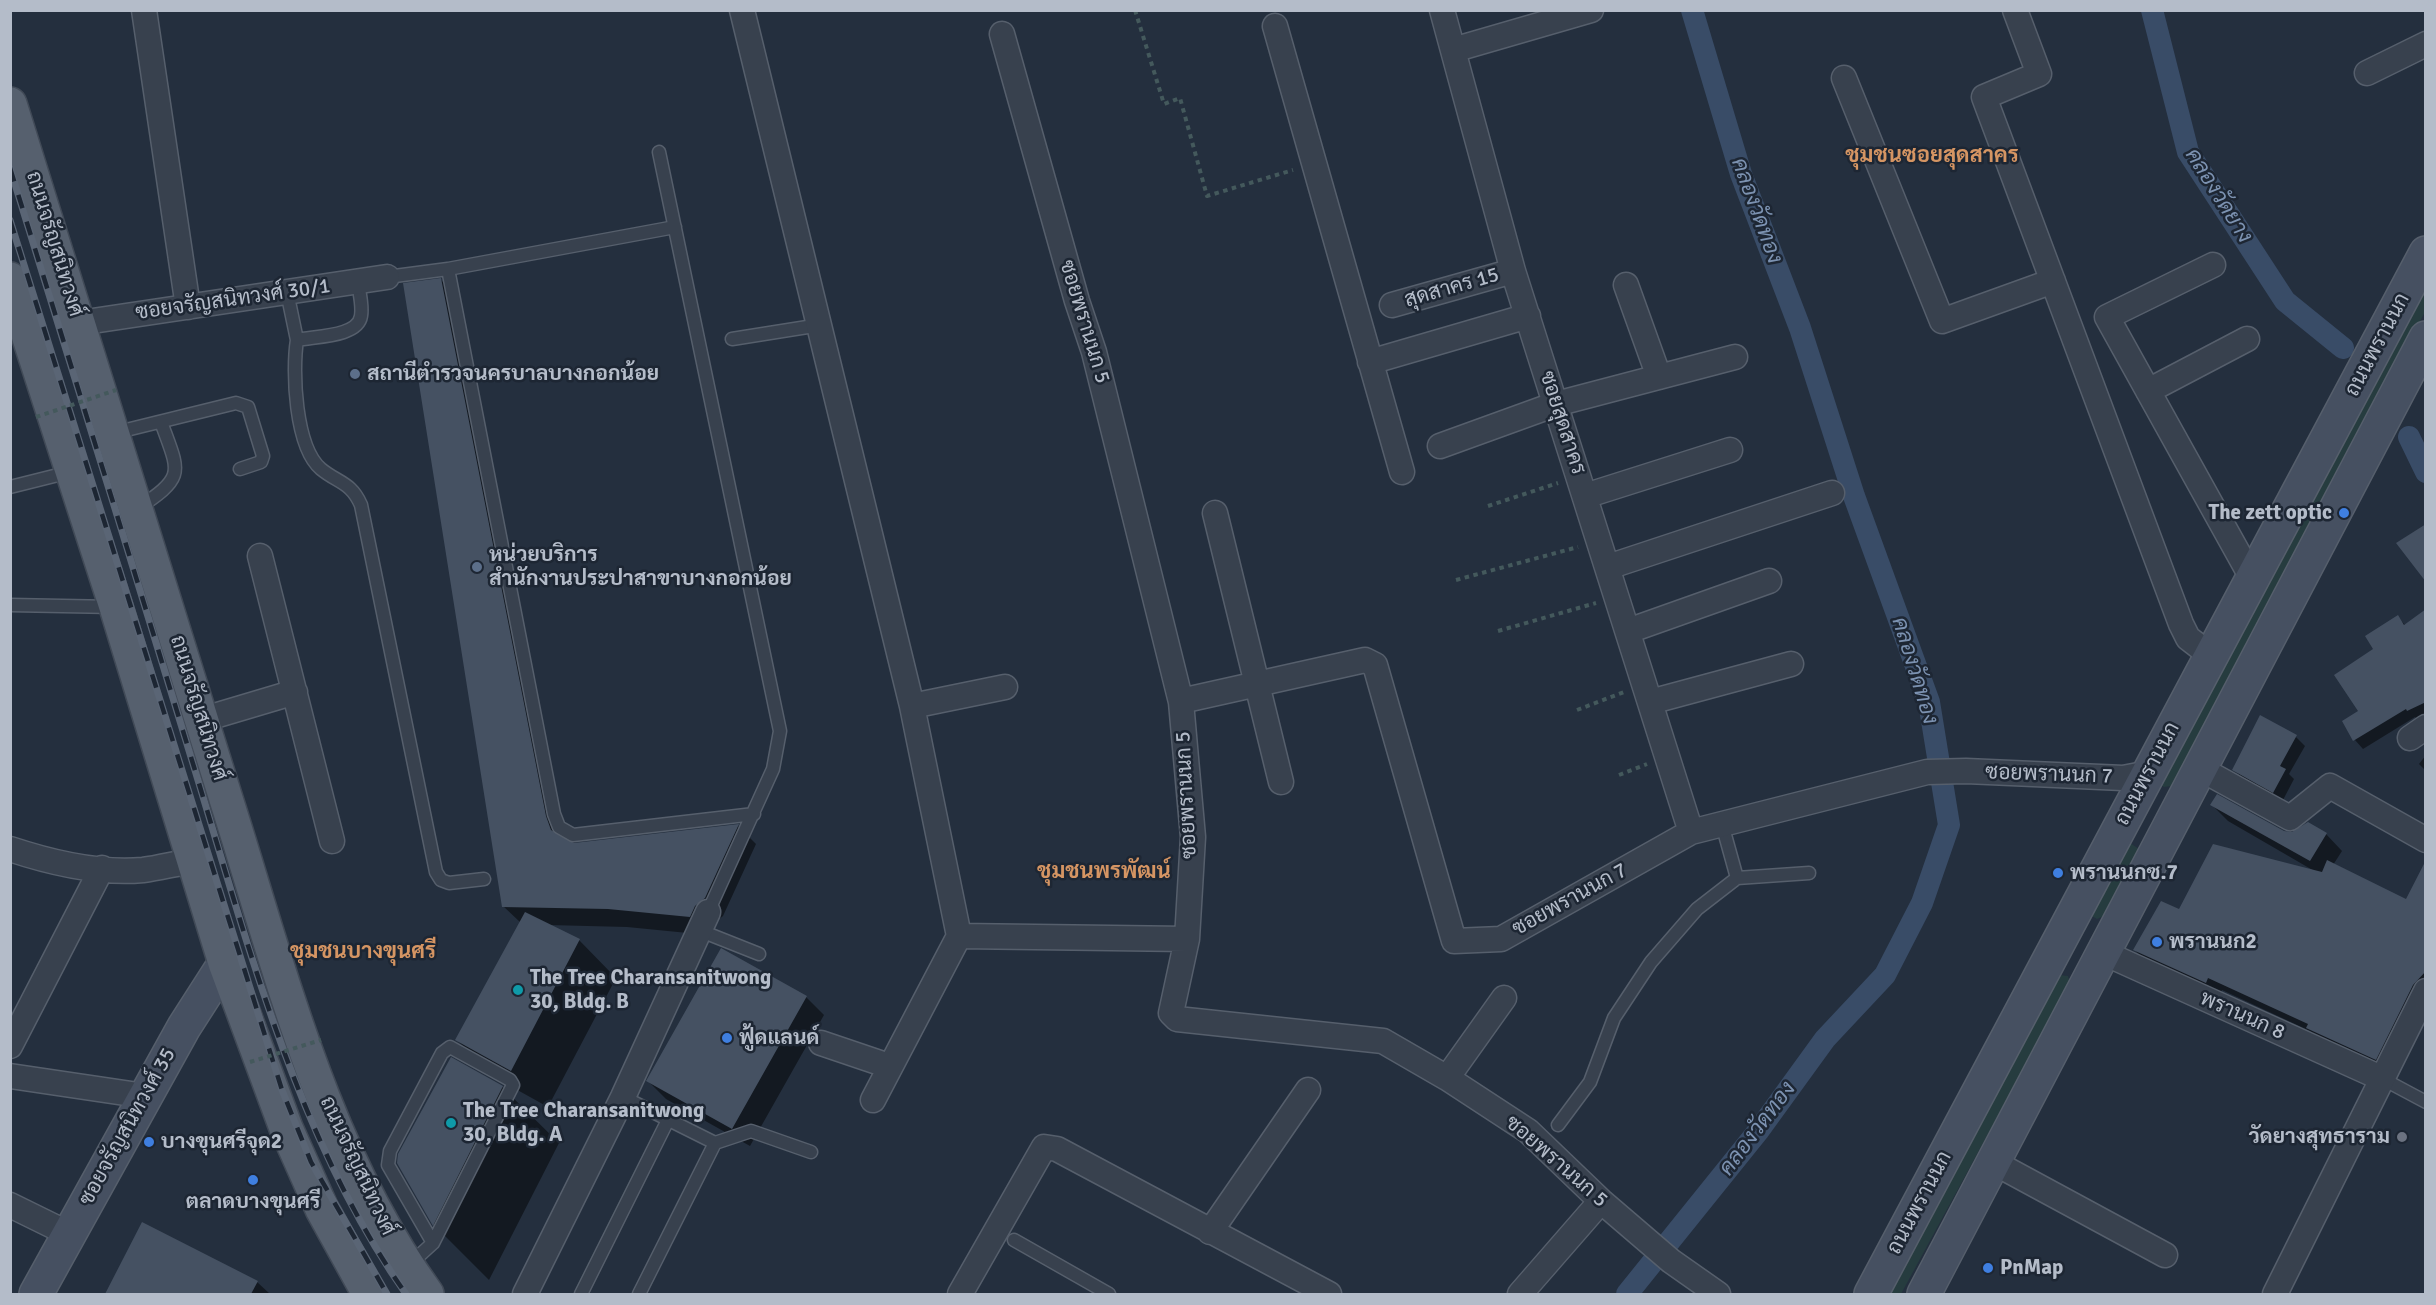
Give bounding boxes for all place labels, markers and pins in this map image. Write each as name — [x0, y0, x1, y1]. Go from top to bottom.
place label: สถานีตำรวจนครบาลบางกอกน้อย — [367, 361, 659, 387]
marker: สถานีตำรวจนครบาลบางกอกน้อย — [348, 367, 362, 381]
place label: The zett optic — [2208, 500, 2332, 526]
marker: The zett optic — [2337, 506, 2351, 520]
place label: หน่วยบริการ สำนักงานประปาสาขาบางกอกน้อย — [489, 542, 792, 592]
marker: หน่วยบริการ สำนักงานประปาสาขาบางกอกน้อย — [470, 560, 484, 574]
place label: พรานนกซ.7 — [2070, 860, 2178, 886]
marker: พรานนกซ.7 — [2051, 866, 2065, 880]
place label: พรานนก2 — [2169, 929, 2257, 955]
marker: พรานนก2 — [2150, 935, 2164, 949]
place label: The Tree Charansanitwong 30, Bldg. B — [530, 965, 771, 1015]
marker: The Tree Charansanitwong 30, Bldg. B — [511, 983, 525, 997]
place label: ฟู้ดแลนด์ — [739, 1025, 819, 1051]
marker: ฟู้ดแลนด์ — [720, 1031, 734, 1045]
place label: The Tree Charansanitwong 30, Bldg. A — [463, 1098, 704, 1148]
marker: The Tree Charansanitwong 30, Bldg. A — [444, 1116, 458, 1130]
place label: วัดยางสุทธาราม — [2249, 1124, 2390, 1150]
place label: บางขุนศรีจุด2 — [161, 1129, 282, 1155]
marker: วัดยางสุทธาราม — [2395, 1130, 2409, 1144]
marker: บางขุนศรีจุด2 — [142, 1135, 156, 1149]
marker: ตลาดบางขุนศรี — [246, 1173, 260, 1187]
place label: ตลาดบางขุนศรี — [186, 1189, 320, 1215]
place label: PnMap — [2000, 1255, 2063, 1281]
marker: PnMap — [1981, 1261, 1995, 1275]

